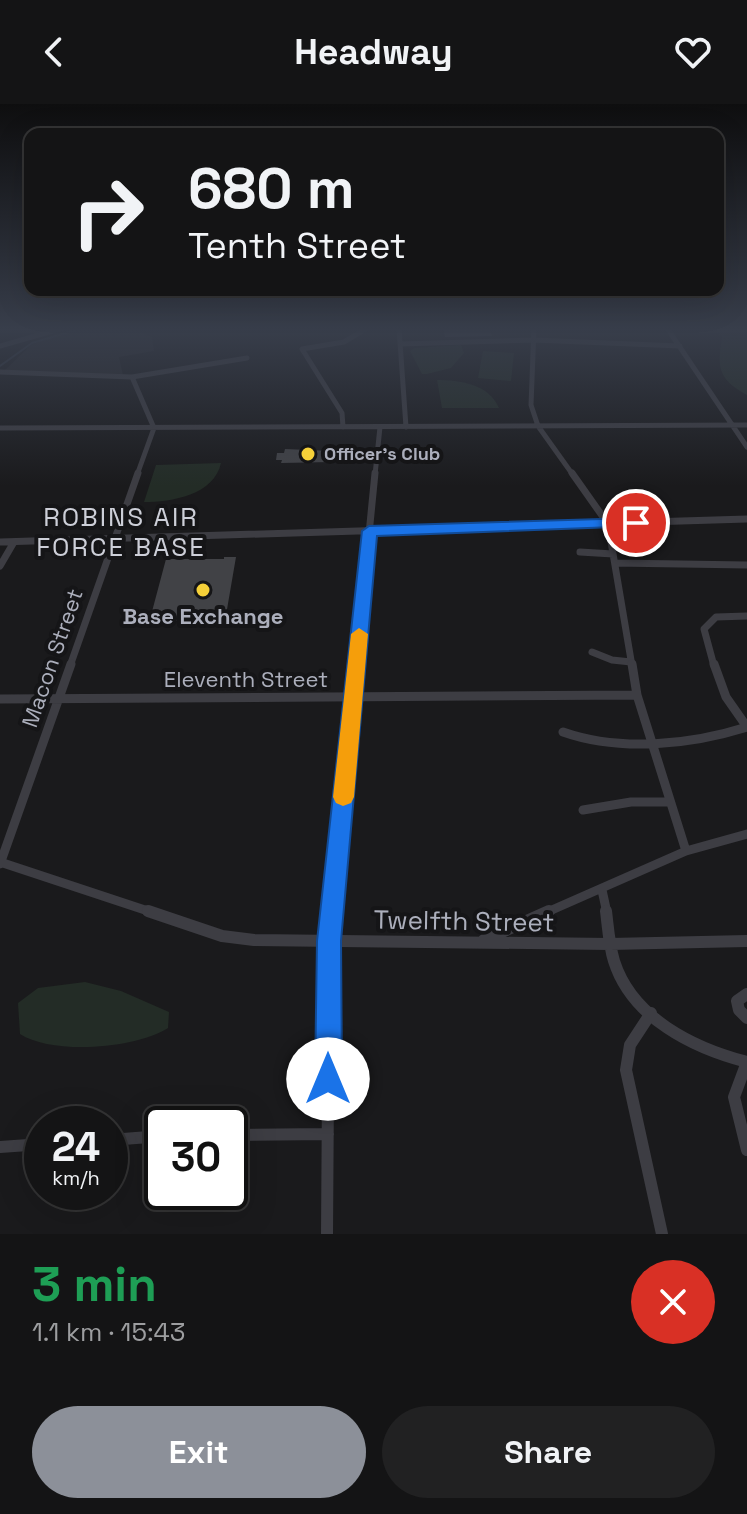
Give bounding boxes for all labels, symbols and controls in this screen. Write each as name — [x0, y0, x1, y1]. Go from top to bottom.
text: Headway — [294, 29, 453, 75]
icon: back — [32, 30, 76, 74]
icon: heart — [671, 30, 715, 74]
text: 680 m — [188, 153, 355, 224]
icon: right — [56, 160, 160, 264]
text: Tenth Street — [188, 223, 406, 269]
place label: Officer's Club — [324, 442, 440, 465]
marker: Officer's Club — [299, 445, 317, 463]
pin — [602, 489, 670, 557]
district label: ROBINS AIR FORCE BASE — [36, 500, 206, 564]
icon: arrive — [614, 501, 658, 545]
marker: Base Exchange — [194, 581, 212, 599]
street label: Macon Street — [15, 585, 89, 731]
place label: Base Exchange — [123, 602, 284, 630]
street label: Eleventh Street — [164, 665, 328, 693]
street label: Twelfth Street — [373, 902, 555, 940]
position arrow — [286, 1037, 370, 1121]
speed limit sign: 30 — [144, 1106, 248, 1210]
text: 24 — [52, 1122, 100, 1173]
text: km/h — [52, 1165, 100, 1191]
text: 3 min — [32, 1254, 157, 1315]
button: close — [631, 1260, 715, 1344]
text: 1.1 km · 15:43 — [32, 1315, 186, 1349]
button: Exit — [32, 1406, 366, 1498]
button: Share — [382, 1406, 715, 1498]

